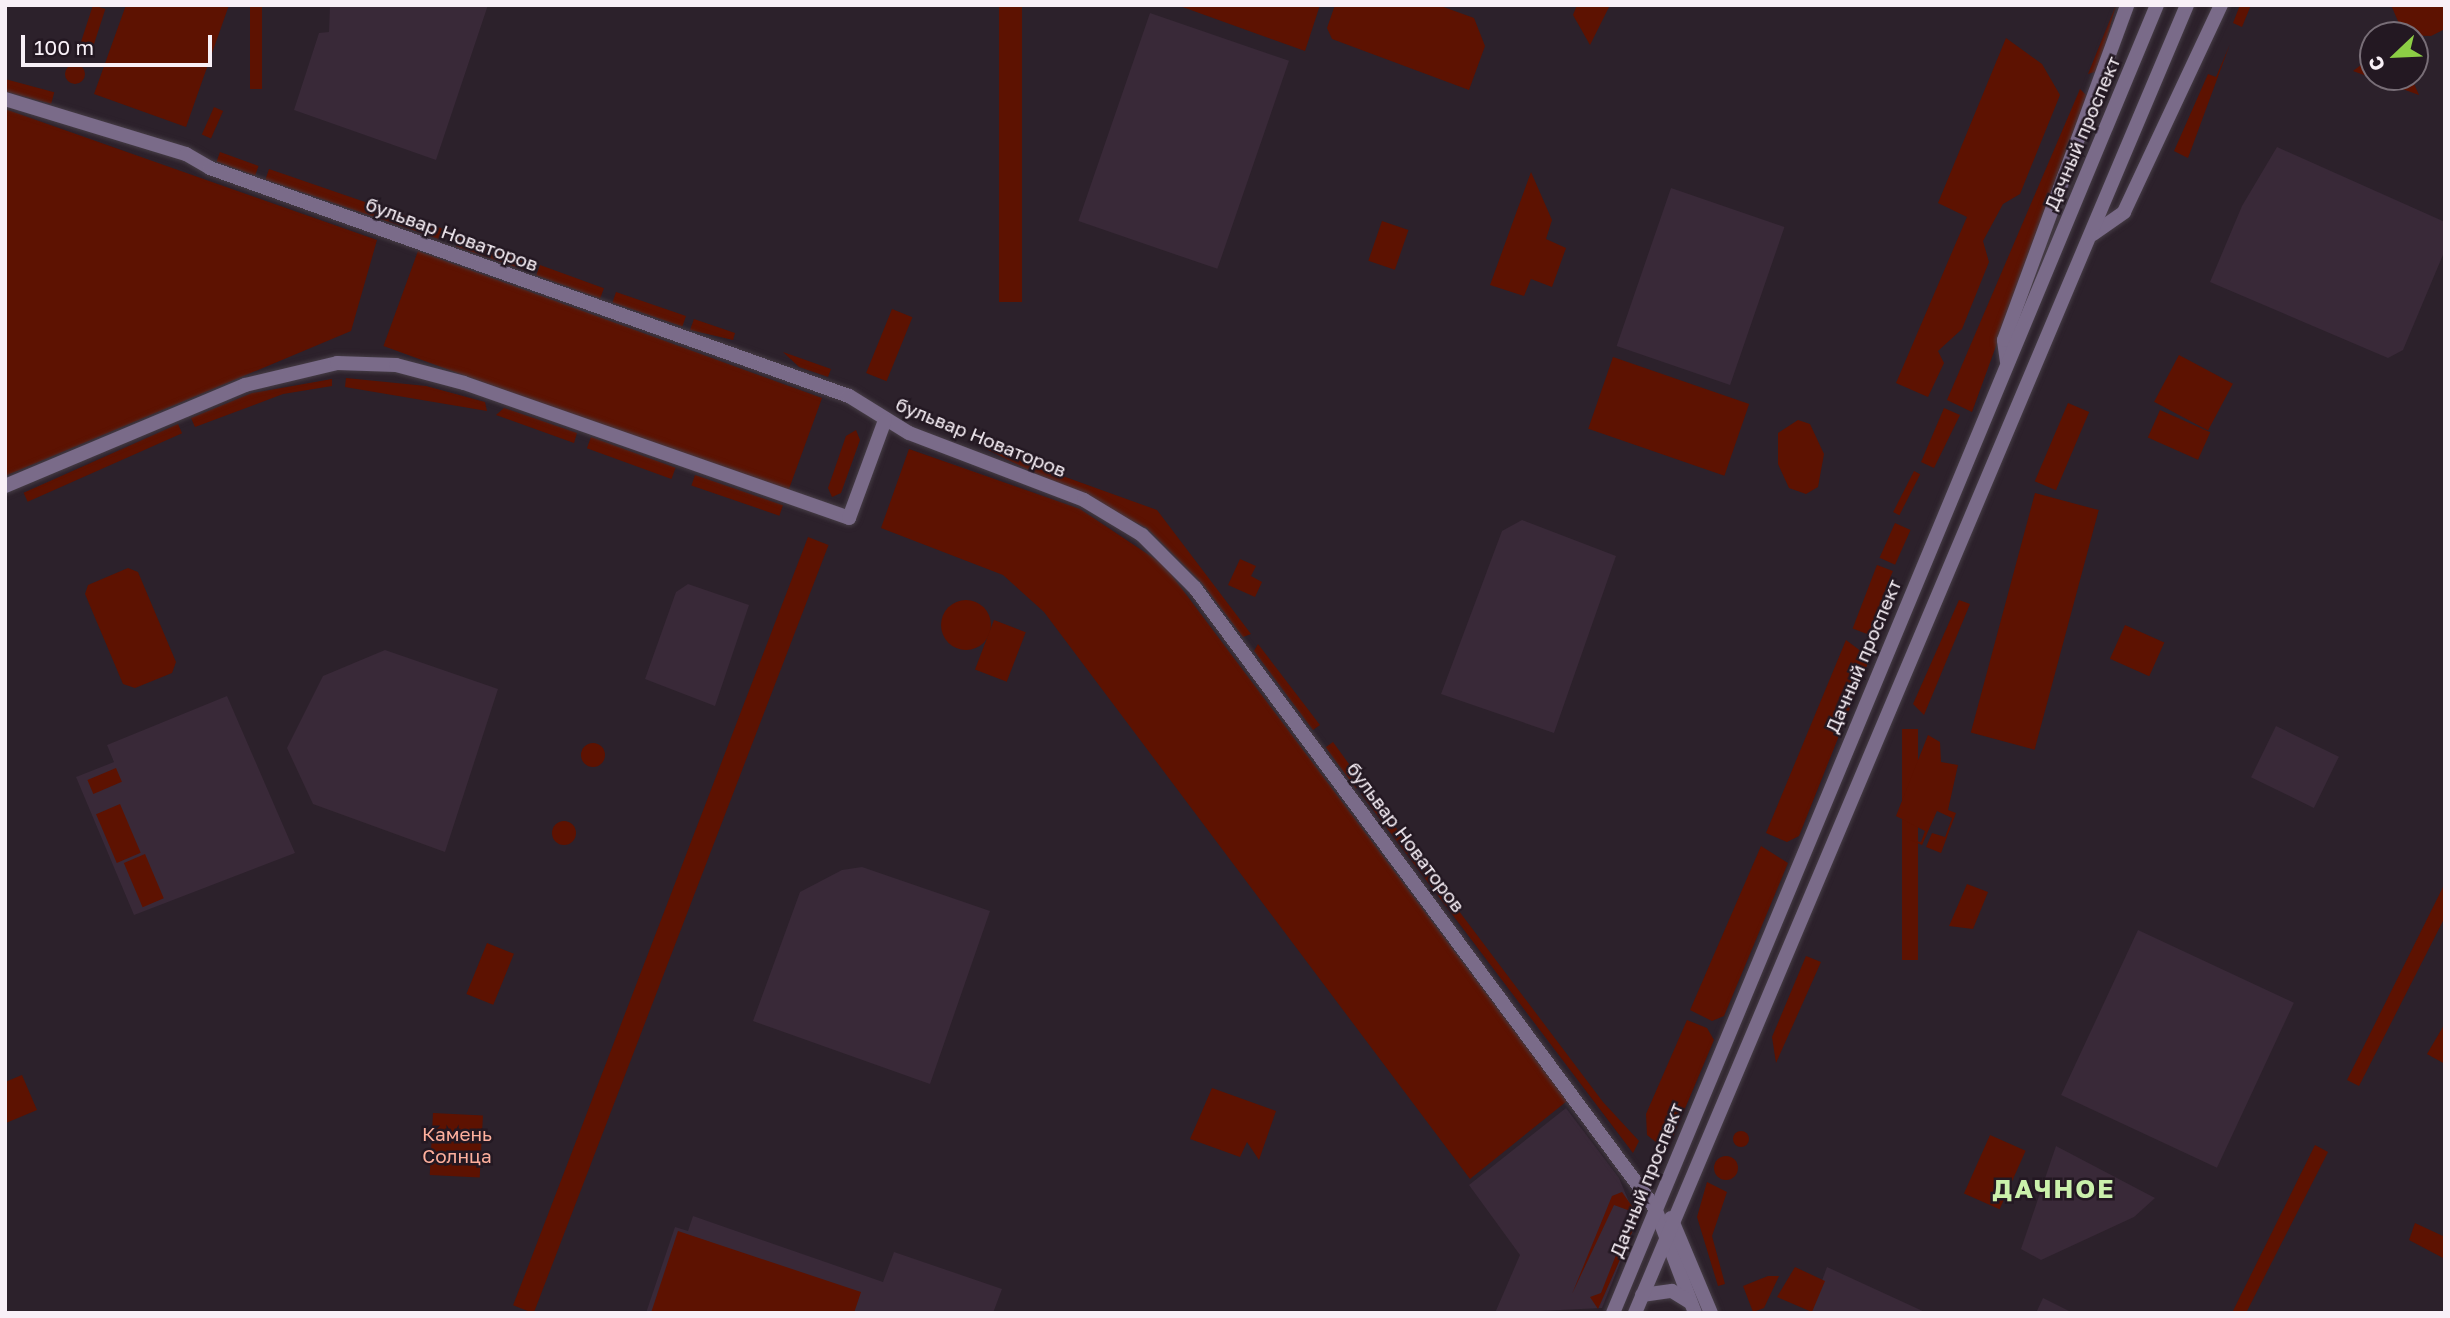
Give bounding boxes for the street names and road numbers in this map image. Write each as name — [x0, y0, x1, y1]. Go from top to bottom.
street label: Дачный проспект — [2039, 53, 2125, 213]
street label: бульвар Новаторов — [363, 192, 541, 276]
street label: бульвар Новаторов — [893, 392, 1069, 482]
street label: Дачный проспект — [1820, 576, 1906, 736]
street label: бульвар Новаторов — [1342, 758, 1470, 916]
street label: Дачный проспект — [1605, 1099, 1687, 1261]

